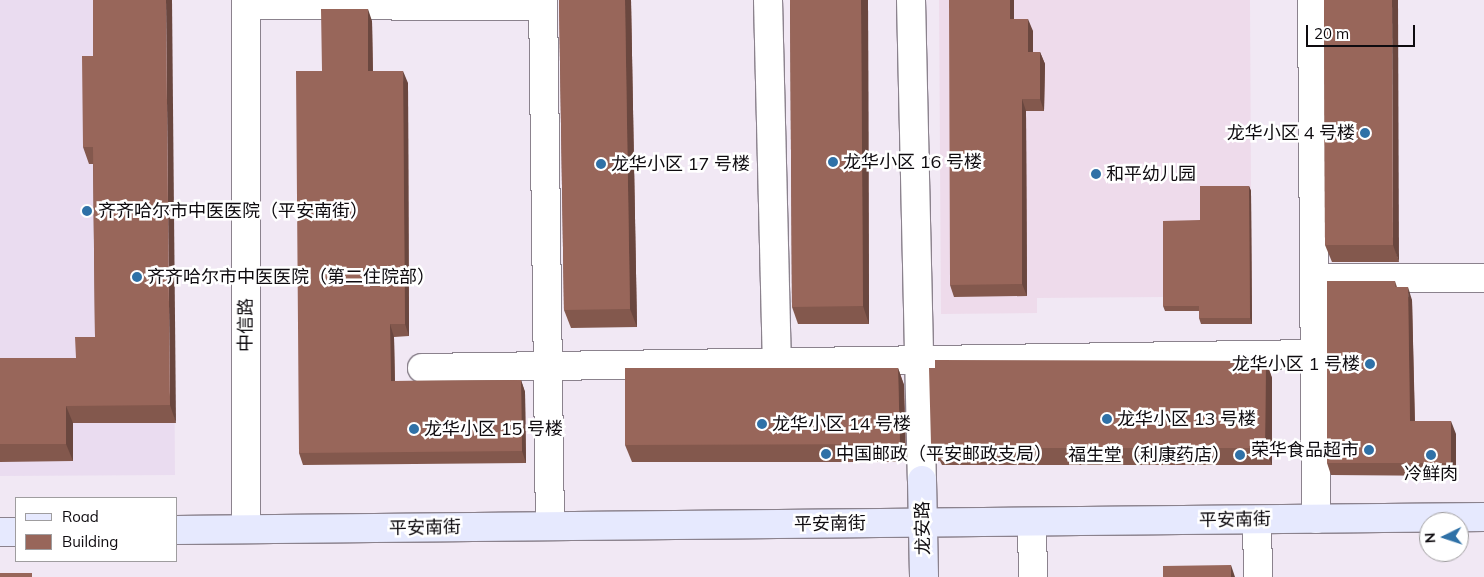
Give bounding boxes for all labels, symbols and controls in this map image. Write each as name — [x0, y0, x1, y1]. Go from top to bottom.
scale bar — [1309, 15, 1418, 47]
text: 20 m — [1314, 24, 1349, 43]
place label: 龙华小区 4 号楼 — [1227, 122, 1355, 144]
marker: 龙华小区 4 号楼 — [1359, 127, 1371, 139]
place label: 龙华小区 16 号楼 — [843, 151, 982, 173]
place label: 龙华小区 17 号楼 — [611, 153, 750, 175]
marker: 龙华小区 16 号楼 — [827, 156, 839, 168]
marker: 龙华小区 17 号楼 — [595, 158, 607, 170]
place label: 和平幼儿园 — [1106, 163, 1196, 185]
marker: 和平幼儿园 — [1090, 168, 1102, 180]
place label: 齐齐哈尔市中医医院（平安南街） — [98, 200, 368, 222]
marker: 齐齐哈尔市中医医院（平安南街） — [80, 204, 94, 218]
place label: 齐齐哈尔市中医医院（第二住院部） — [147, 266, 435, 288]
marker: 齐齐哈尔市中医医院（第二住院部） — [131, 271, 143, 283]
street label: 中信路 — [235, 298, 257, 352]
place label: 龙华小区 1 号楼 — [1232, 353, 1360, 375]
marker: 龙华小区 1 号楼 — [1364, 358, 1376, 370]
place label: 龙华小区 13 号楼 — [1117, 408, 1256, 430]
place label: 龙华小区 14 号楼 — [772, 413, 911, 435]
marker: 龙华小区 13 号楼 — [1101, 413, 1113, 425]
place label: 龙华小区 15 号楼 — [424, 418, 563, 440]
marker: 龙华小区 14 号楼 — [756, 418, 768, 430]
marker: 龙华小区 15 号楼 — [408, 423, 420, 435]
place label: 荣华食品超市 — [1251, 439, 1359, 461]
place label: 中国邮政（平安邮政支局） — [836, 443, 1052, 465]
place label: 福生堂（利康药店） — [1068, 444, 1230, 466]
marker: 荣华食品超市 — [1363, 444, 1375, 456]
marker: 中国邮政（平安邮政支局） — [820, 448, 832, 460]
marker: 福生堂（利康药店） — [1234, 449, 1246, 461]
marker: 冷鲜肉 — [1425, 449, 1437, 461]
place label: 冷鲜肉 — [1404, 463, 1458, 485]
legend — [15, 497, 178, 562]
street label: 龙安路 — [912, 501, 934, 555]
text: Road — [62, 507, 99, 526]
street label: 平安南街 — [1199, 509, 1271, 531]
north arrow — [1419, 512, 1469, 562]
street label: 平安南街 — [794, 513, 866, 535]
street label: 平安南街 — [389, 517, 461, 539]
text: Building — [62, 532, 118, 551]
text: N — [1421, 532, 1439, 544]

